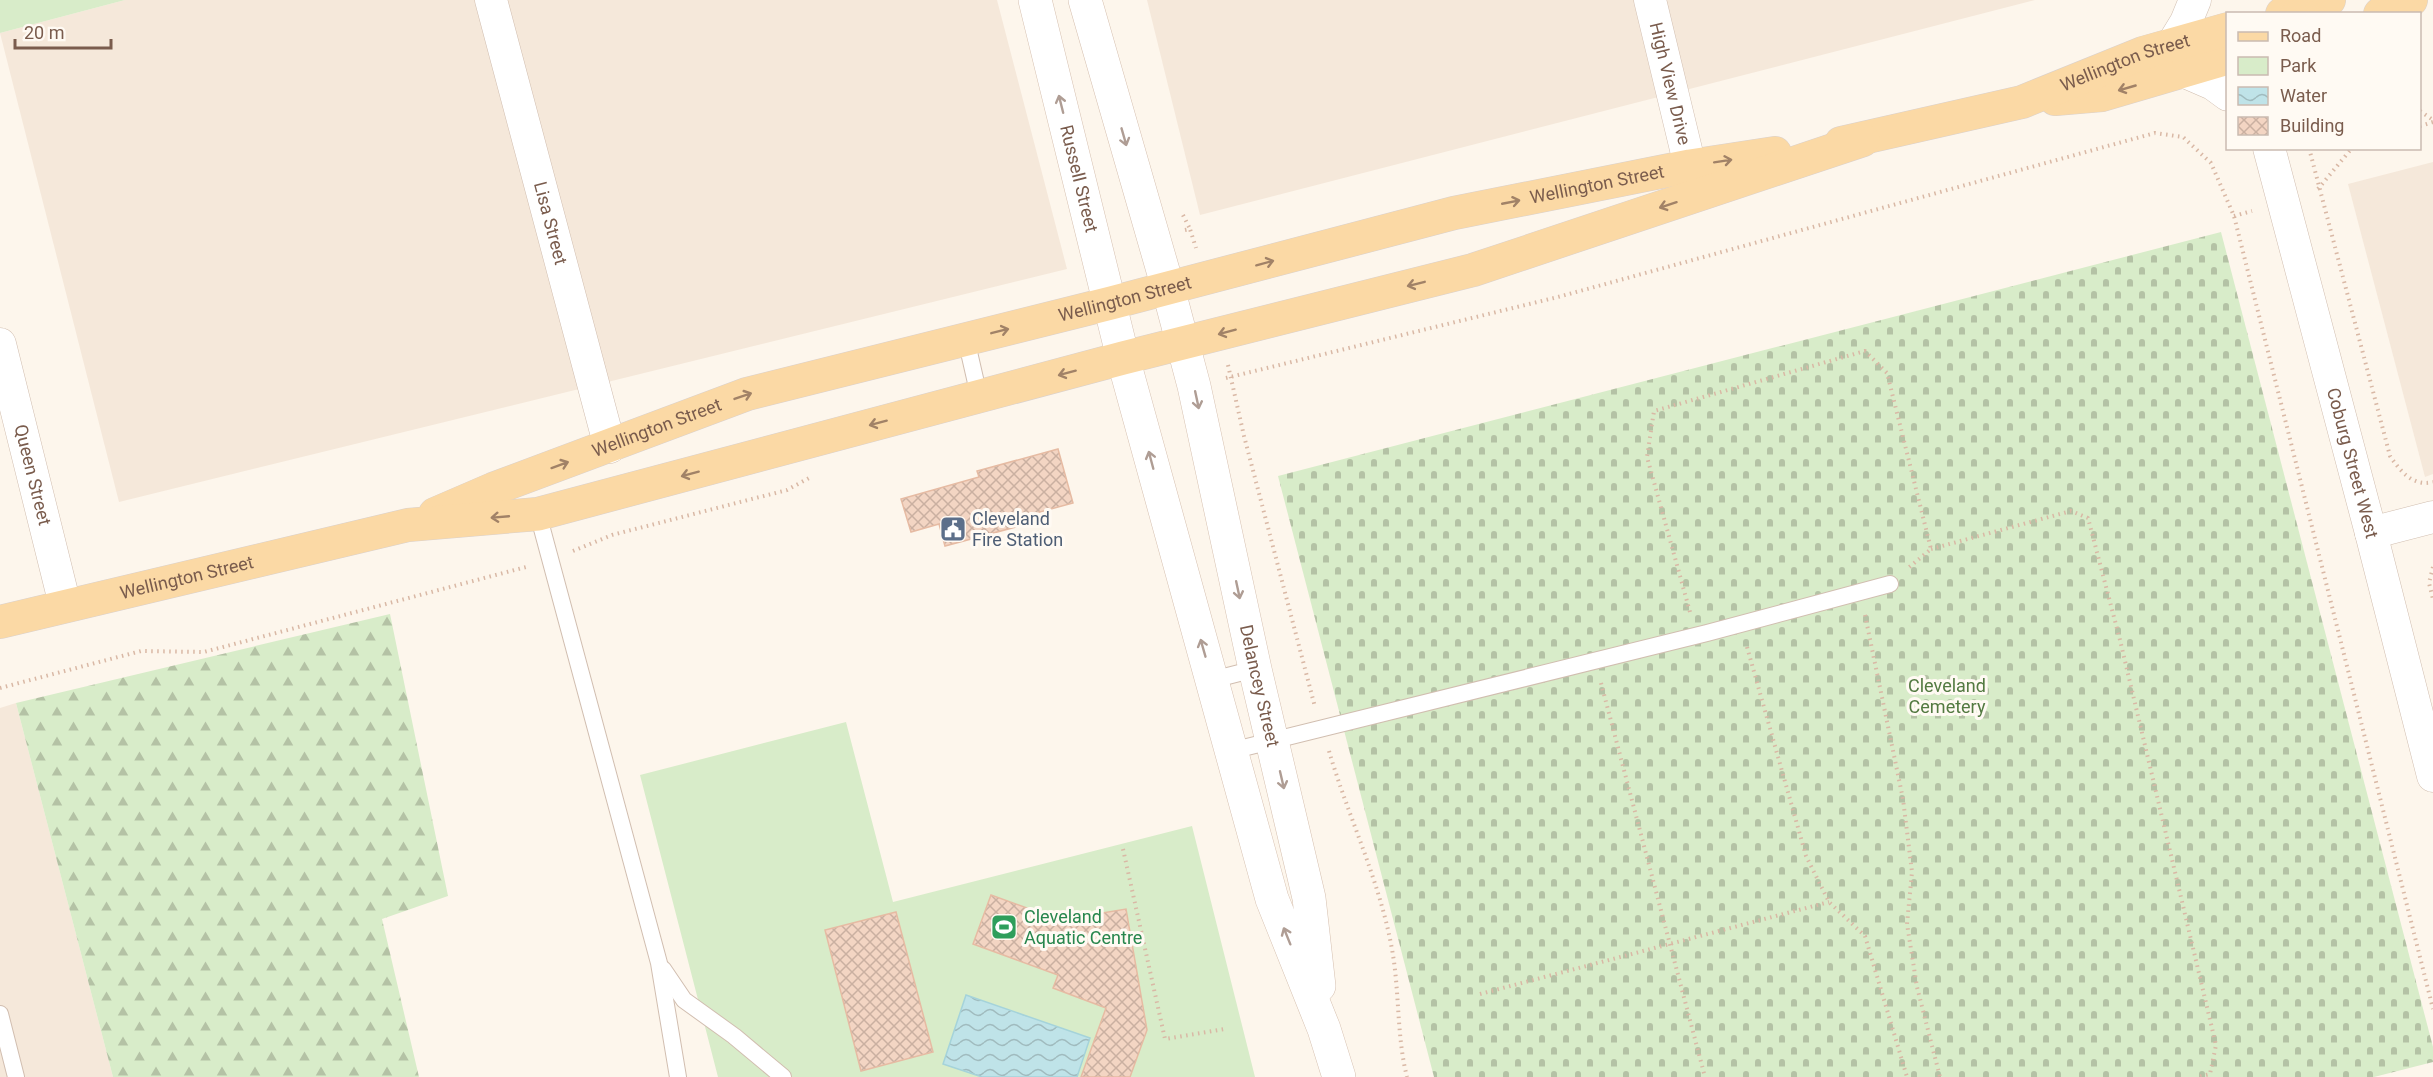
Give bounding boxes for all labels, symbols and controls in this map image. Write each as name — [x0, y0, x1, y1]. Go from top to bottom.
scale bar — [15, 12, 111, 50]
legend — [2226, 12, 2421, 150]
street label: High View Drive — [1646, 20, 1696, 147]
text: 20 m — [24, 22, 64, 43]
text: Road — [2280, 25, 2321, 46]
street label: Wellington Street — [2057, 29, 2192, 95]
text: Park — [2280, 55, 2317, 76]
one-way arrow — [2118, 83, 2137, 94]
text: Water — [2280, 85, 2327, 106]
one-way arrow — [1054, 95, 1066, 114]
text: Building — [2280, 115, 2344, 136]
street label: Russell Street — [1056, 123, 1103, 235]
one-way arrow — [1119, 127, 1130, 146]
one-way arrow — [1713, 155, 1733, 166]
street label: Wellington Street — [1528, 160, 1666, 208]
street label: Lisa Street — [530, 179, 572, 267]
one-way arrow — [1501, 196, 1520, 207]
one-way arrow — [1659, 200, 1678, 211]
one-way arrow — [1255, 257, 1274, 268]
street label: Wellington Street — [1056, 271, 1194, 326]
one-way arrow — [1407, 279, 1426, 291]
one-way arrow — [990, 324, 1009, 336]
one-way arrow — [1218, 327, 1237, 338]
one-way arrow — [1057, 368, 1076, 380]
street label: Coburg Street West — [2323, 385, 2383, 541]
one-way arrow — [733, 390, 751, 401]
one-way arrow — [1191, 390, 1203, 409]
street label: Wellington Street — [589, 394, 724, 461]
one-way arrow — [869, 418, 888, 430]
street label: Queen Street — [10, 422, 56, 528]
one-way arrow — [1145, 451, 1157, 470]
one-way arrow — [550, 459, 569, 470]
one-way arrow — [681, 468, 700, 480]
place label: Cleveland Fire Station — [972, 508, 1063, 550]
one-way arrow — [491, 512, 511, 523]
public building icon: Cleveland Fire Station — [938, 514, 968, 544]
street label: Wellington Street — [118, 551, 256, 603]
one-way arrow — [1233, 580, 1244, 599]
street label: Delancey Street — [1236, 623, 1284, 749]
one-way arrow — [1197, 639, 1208, 658]
park label: Cleveland Cemetery — [1908, 675, 1986, 717]
one-way arrow — [1276, 771, 1288, 790]
place label: Cleveland Aquatic Centre — [1024, 906, 1142, 948]
sports icon: Cleveland Aquatic Centre — [989, 912, 1019, 942]
one-way arrow — [1281, 927, 1292, 946]

